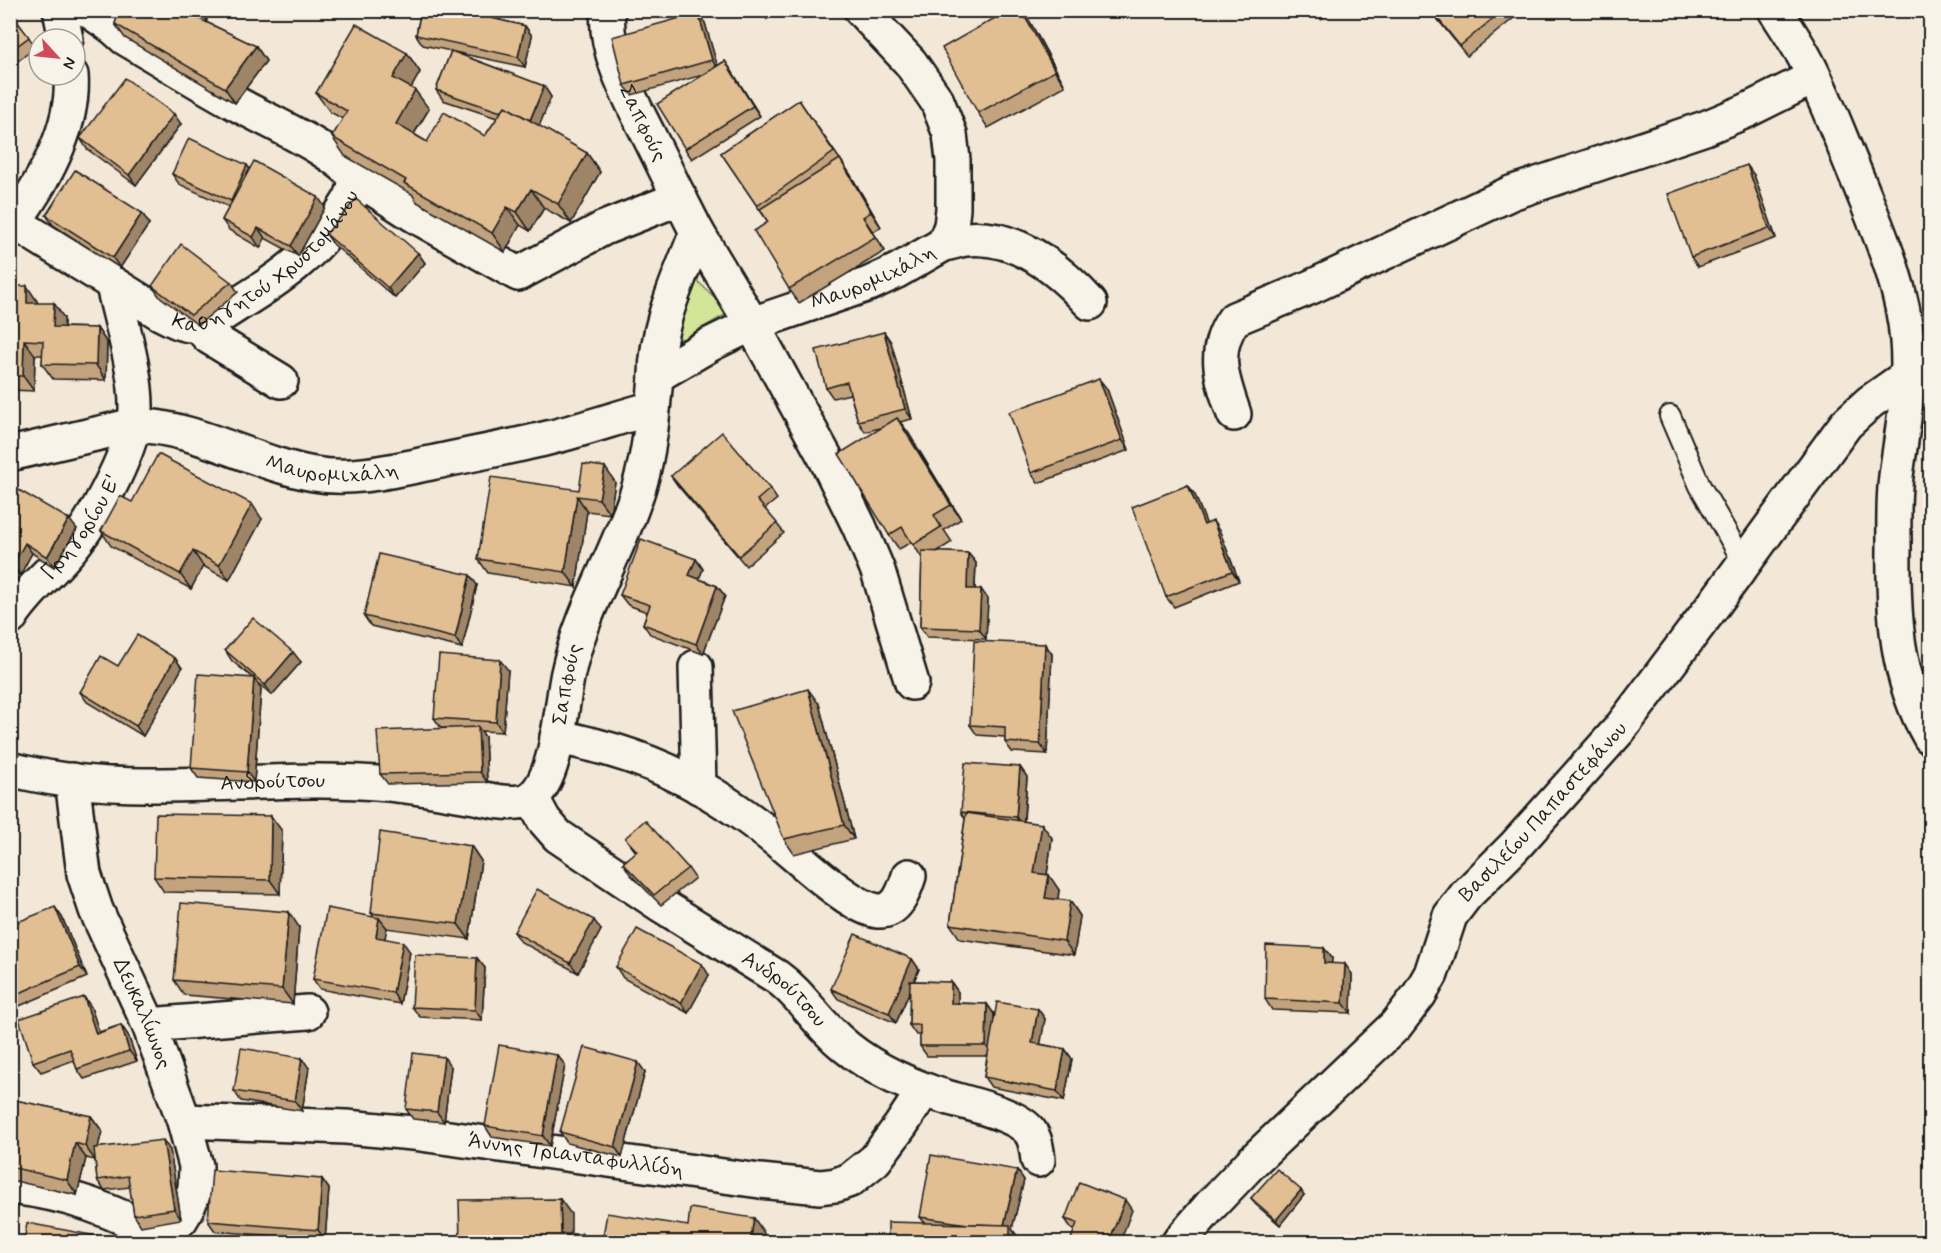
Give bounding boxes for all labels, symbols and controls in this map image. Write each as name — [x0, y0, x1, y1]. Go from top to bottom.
north arrow — [27, 27, 87, 87]
text: N — [57, 54, 81, 73]
street label: Σαπφούς — [612, 80, 673, 166]
street label: Καθηγητού Χρυστομάνου — [168, 186, 366, 340]
street label: Μαυρομιχάλη — [806, 238, 941, 317]
street label: Μαυρομιχάλη — [262, 448, 401, 490]
street label: Γρηγορίου Ε' — [35, 470, 127, 586]
street label: Σαπφούς — [546, 640, 589, 727]
street label: Βασιλείου Παπαστεφάνου — [1453, 716, 1634, 908]
street label: Ανδρούτσου — [220, 767, 325, 798]
street label: Ανδρούτσου — [736, 944, 833, 1033]
street label: Δευκαλίωνος — [106, 953, 178, 1073]
street label: Άννης Τριανταφυλλίδη — [466, 1127, 686, 1184]

